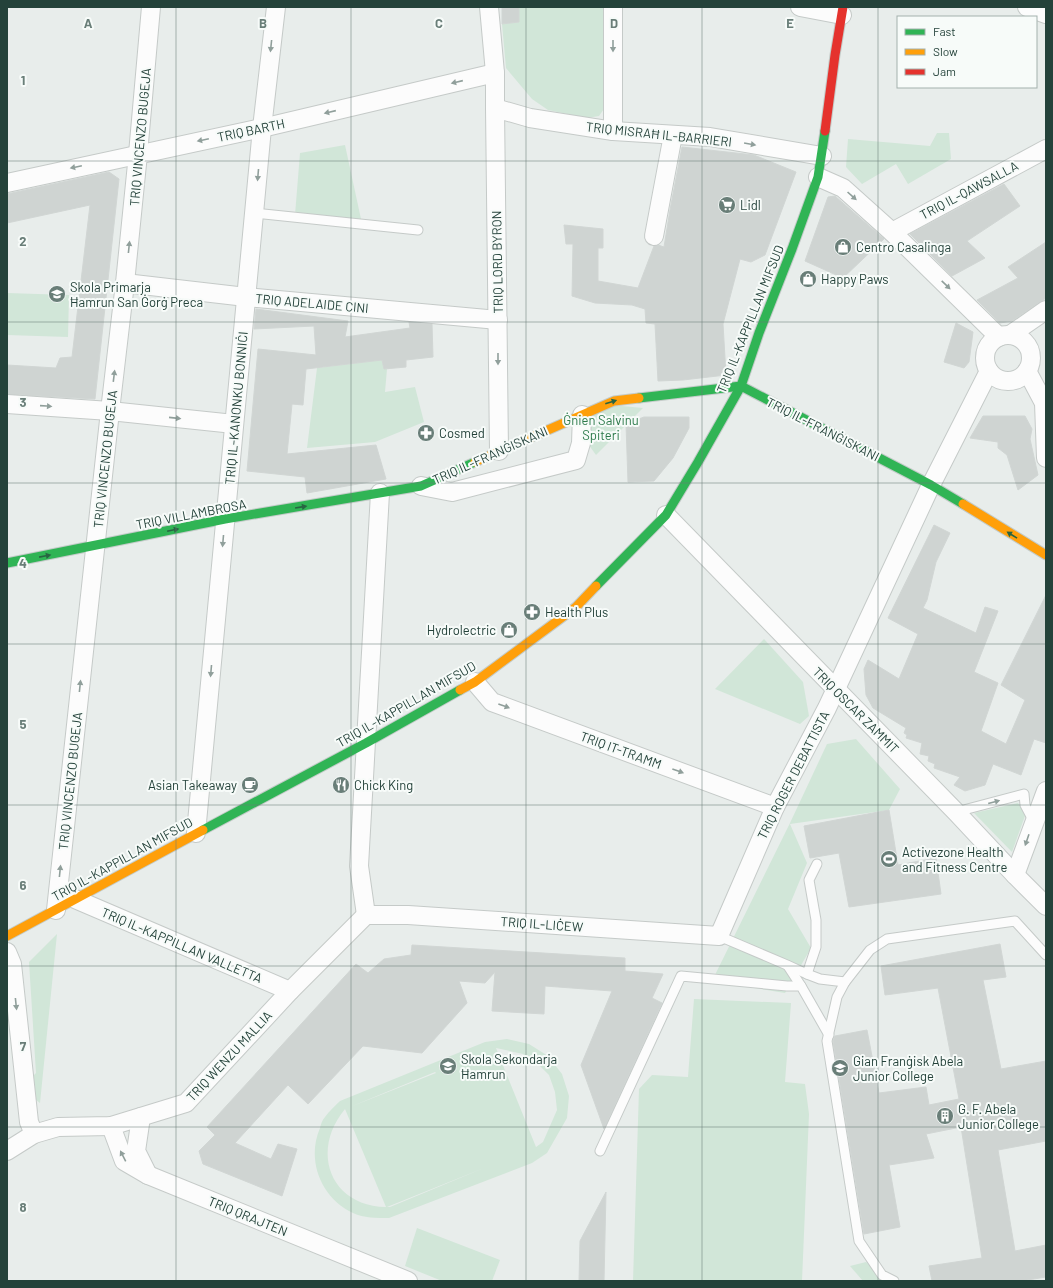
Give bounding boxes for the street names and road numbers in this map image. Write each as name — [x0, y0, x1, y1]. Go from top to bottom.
street label: TRIQ VINCENZO BUGEJA — [126, 67, 154, 207]
street label: TRIQ BARTH — [216, 115, 286, 145]
street label: TRIQ MISRAĦ IL-BARRIERI — [585, 118, 733, 150]
street label: TRIQ IL-QAWSALLA — [917, 157, 1021, 223]
street label: TRIQ LORD BYRON — [488, 210, 506, 314]
street label: TRIQ IL-KAPPILLAN MIFSUD — [713, 243, 787, 395]
street label: TRIQ ADELAIDE CINI — [255, 290, 369, 316]
street label: TRIQ IL-KANONKU BONNIĊI — [221, 331, 251, 485]
street label: TRIQ VINCENZO BUGEJA — [90, 389, 120, 529]
street label: TRIQ IL-FRANĠISKANI — [764, 394, 882, 464]
street label: TRIQ IL-FRANĠISKANI — [430, 422, 550, 488]
street label: TRIQ VILLAMBROSA — [134, 495, 248, 533]
street label: TRIQ IL-KAPPILLAN MIFSUD — [333, 657, 479, 751]
street label: TRIQ OSCAR ZAMMIT — [810, 664, 902, 756]
street label: TRIQ ROGER DEBATTISTA — [754, 708, 832, 842]
street label: TRIQ VINCENZO BUGEJA — [55, 711, 85, 851]
street label: TRIQ IT-TRAMM — [578, 728, 664, 772]
street label: TRIQ IL-KAPPILLAN MIFSUD — [49, 814, 195, 904]
street label: TRIQ IL-KAPPILLAN VALLETTA — [99, 904, 265, 986]
street label: TRIQ IL-LIĊEW — [500, 913, 584, 935]
street label: TRIQ WENZU MALLIA — [183, 1007, 275, 1105]
street label: TRIQ QRAJTEN — [206, 1193, 290, 1239]

